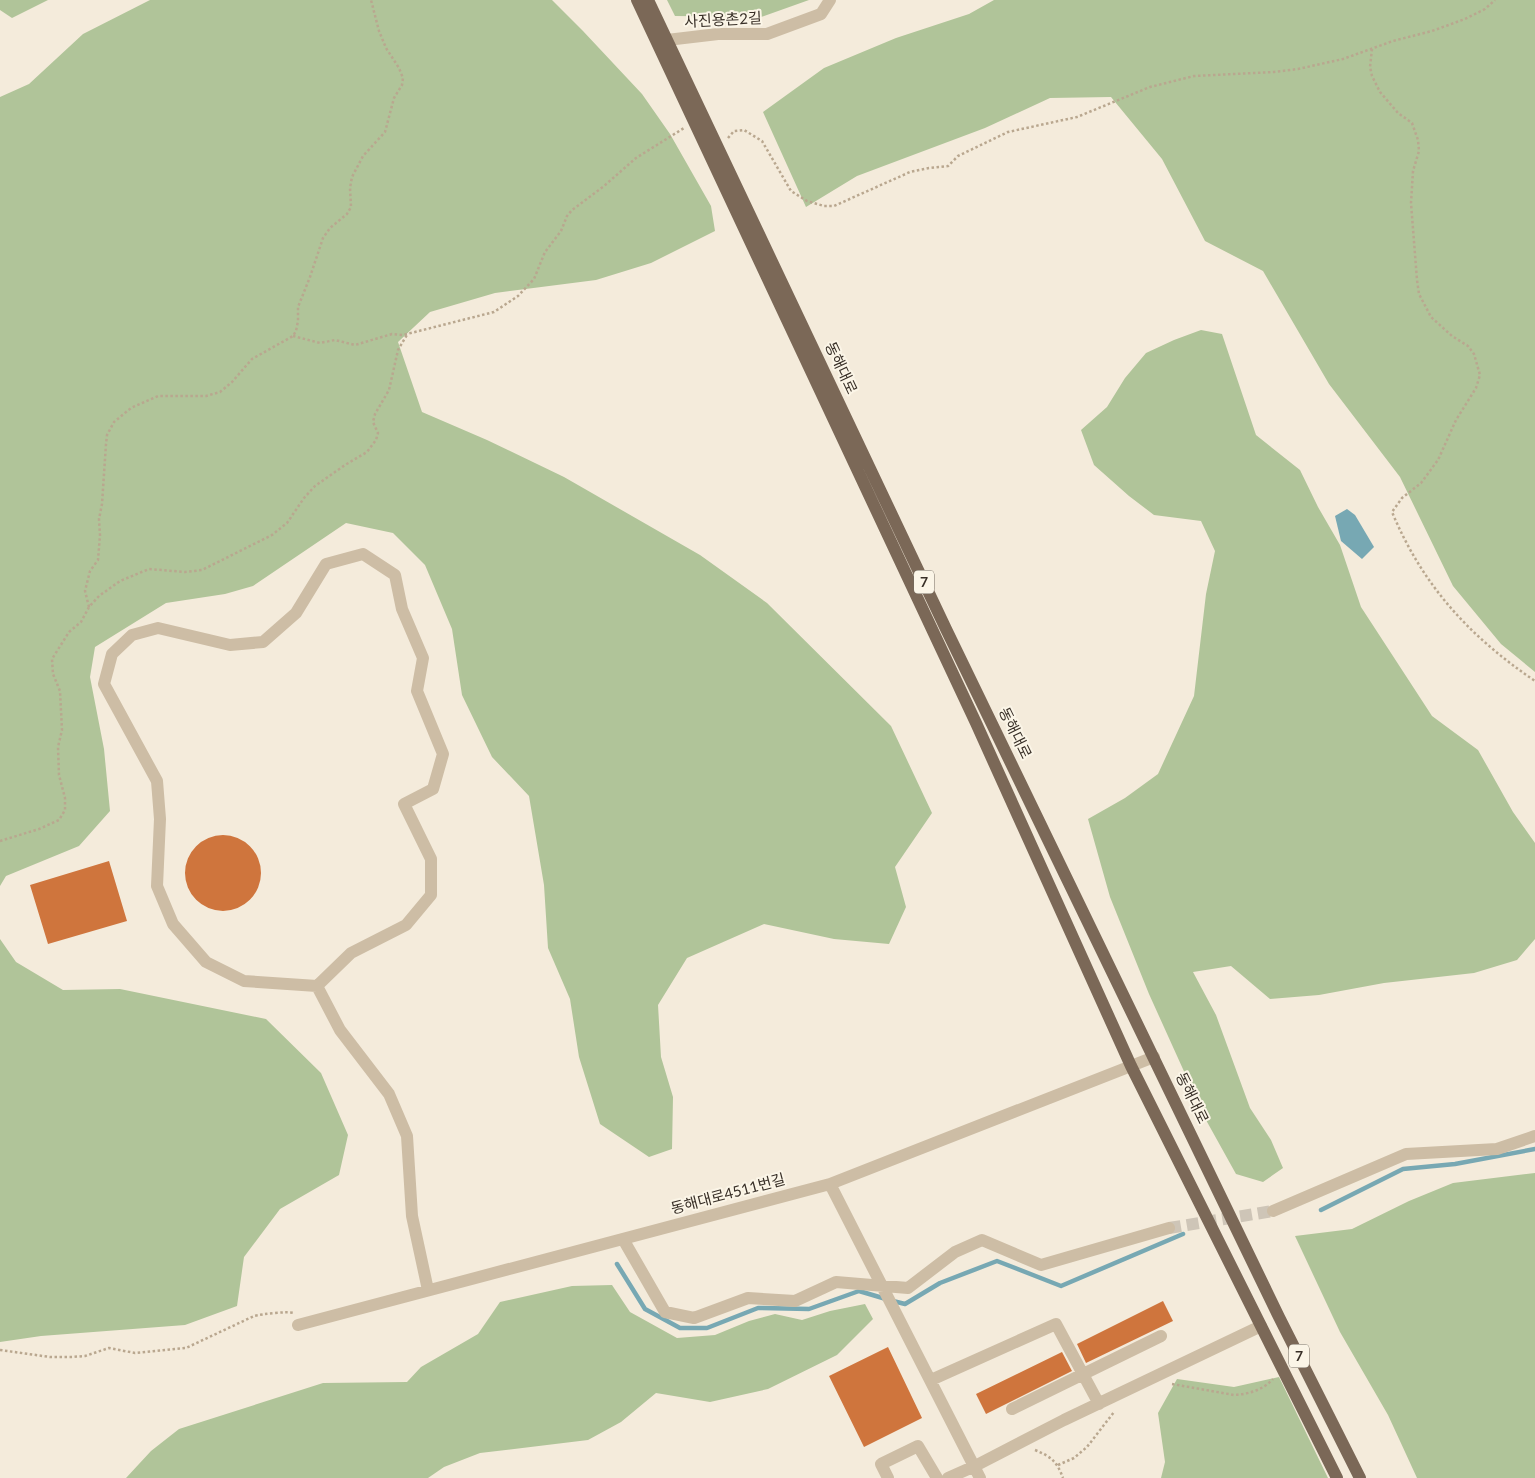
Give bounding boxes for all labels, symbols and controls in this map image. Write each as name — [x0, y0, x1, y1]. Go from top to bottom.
street label: 사진용촌2길 — [684, 8, 762, 30]
street label: 동해대로 — [822, 339, 862, 396]
road number: 7 — [914, 570, 934, 594]
street label: 동해대로 — [996, 704, 1036, 761]
street label: 동해대로 — [1173, 1069, 1213, 1126]
street label: 동해대로4511번길 — [669, 1169, 787, 1217]
road number: 7 — [1289, 1344, 1309, 1368]

